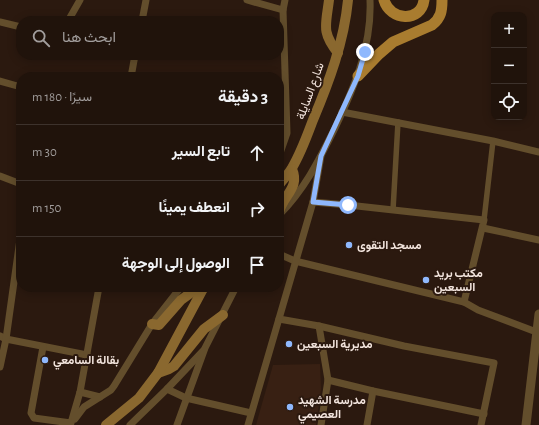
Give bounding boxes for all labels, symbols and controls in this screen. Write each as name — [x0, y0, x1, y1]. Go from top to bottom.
map controls — [491, 12, 527, 120]
button: + — [491, 12, 527, 48]
search box — [16, 16, 284, 60]
icon: search — [30, 27, 52, 49]
text: ابحث هنا — [62, 30, 116, 45]
route end — [356, 43, 374, 61]
button: − — [491, 48, 527, 84]
street label: شارع السايلة — [294, 61, 329, 122]
button: locate — [491, 84, 527, 120]
text: 3 دقيقة — [218, 88, 268, 105]
text: سيرًا · 180 m — [32, 91, 92, 104]
icon: ahead — [246, 142, 268, 164]
text: تابع السير — [172, 144, 230, 159]
text: 30 m — [32, 146, 57, 159]
route start — [339, 196, 357, 214]
icon: right — [246, 198, 268, 220]
text: انعطف يمينًا — [159, 200, 230, 215]
text: 150 m — [32, 202, 61, 215]
place label: مسجد التقوى — [357, 239, 422, 253]
marker: مسجد التقوى — [344, 240, 354, 250]
icon: arrive — [246, 254, 268, 276]
text: الوصول إلى الوجهة — [122, 256, 230, 271]
place label: مكتب بريد السبعين — [434, 267, 483, 294]
marker: مكتب بريد السبعين — [421, 275, 431, 285]
place label: مديرية السبعين — [297, 338, 373, 352]
marker: مديرية السبعين — [284, 339, 294, 349]
place label: بقالة السامعي — [53, 354, 120, 370]
marker: بقالة السامعي — [40, 355, 50, 365]
place label: مدرسة الشهيد العصيمي — [298, 394, 366, 424]
marker: مدرسة الشهيد العصيمي — [285, 402, 295, 412]

